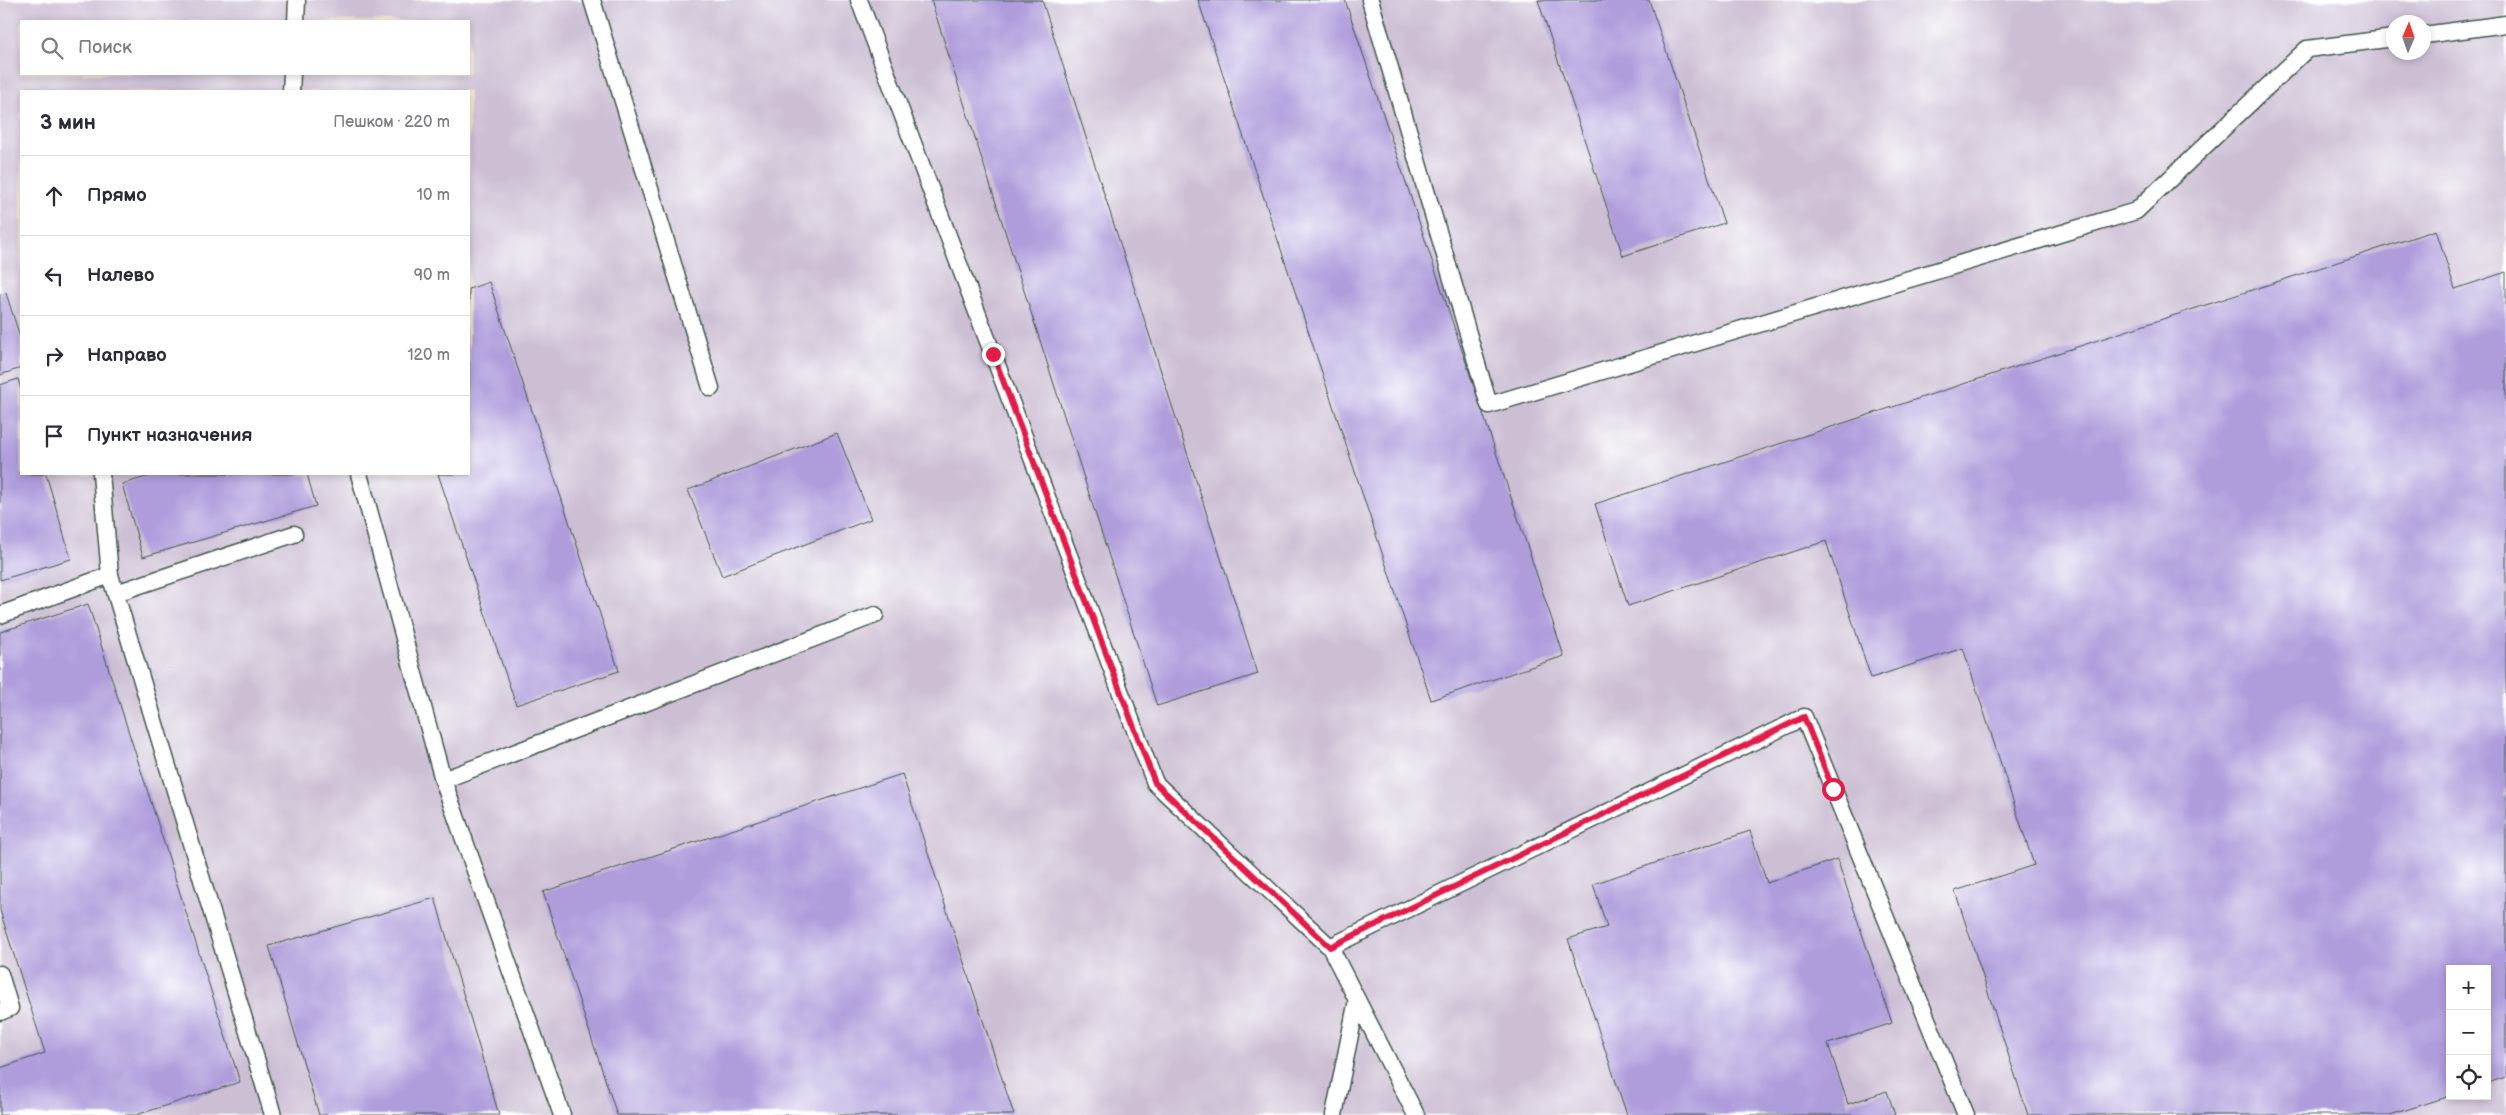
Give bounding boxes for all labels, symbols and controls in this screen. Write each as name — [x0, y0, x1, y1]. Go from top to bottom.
north arrow — [2386, 15, 2431, 60]
search box — [20, 20, 470, 75]
icon: search — [38, 34, 66, 62]
text: Поиск — [78, 36, 132, 59]
text: 3 мин — [40, 110, 96, 135]
text: Пешком · 220 m — [333, 113, 450, 132]
icon: ahead — [40, 182, 68, 210]
text: Прямо — [87, 184, 147, 207]
text: 10 m — [417, 186, 450, 205]
icon: left — [40, 262, 68, 290]
text: Налево — [87, 264, 154, 287]
text: 90 m — [414, 266, 450, 285]
icon: right — [40, 342, 68, 370]
route end — [982, 343, 1005, 366]
text: Направо — [87, 344, 167, 367]
text: 120 m — [407, 346, 450, 365]
icon: arrive — [40, 422, 68, 450]
text: Пункт назначения — [87, 424, 252, 447]
route start — [1822, 778, 1845, 801]
map controls — [2446, 965, 2491, 1100]
button: + — [2446, 965, 2491, 1010]
button: − — [2446, 1010, 2491, 1055]
button: locate — [2446, 1055, 2491, 1100]

